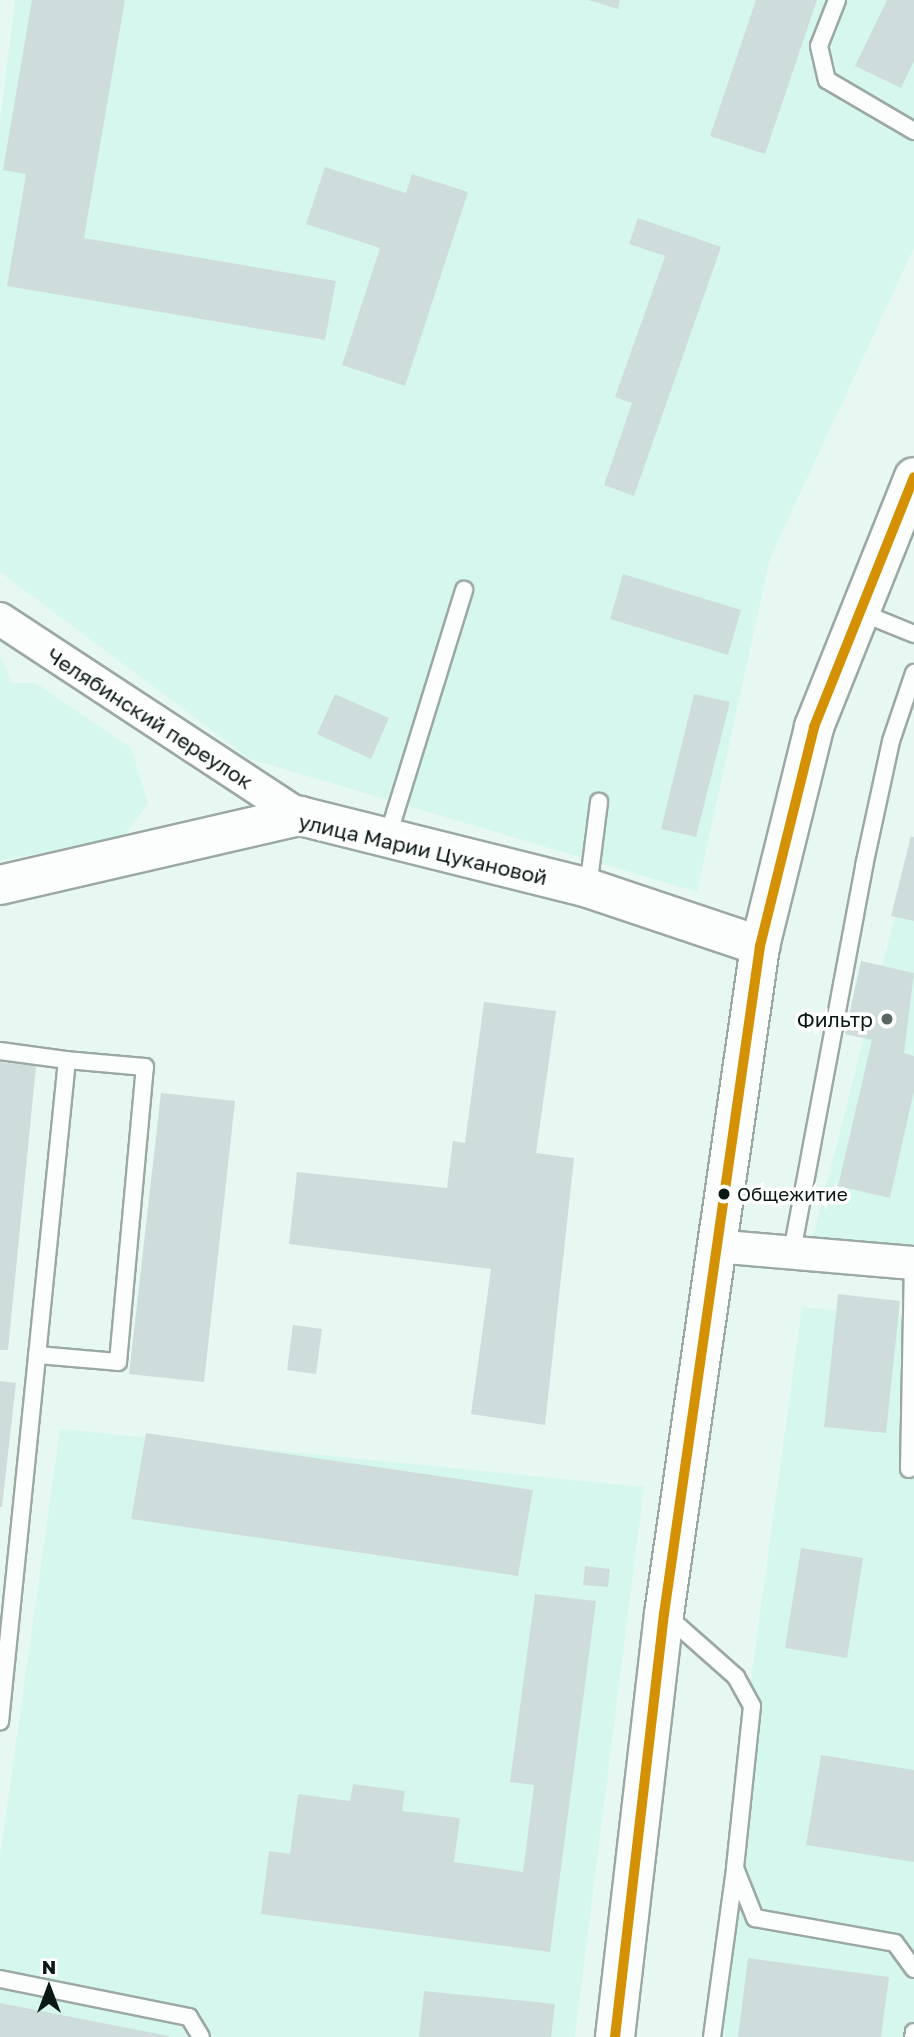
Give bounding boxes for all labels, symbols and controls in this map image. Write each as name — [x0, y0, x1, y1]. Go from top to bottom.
street label: Челябинский переулок — [42, 642, 258, 794]
street label: улица Марии Цукановой — [296, 808, 550, 890]
place label: Фильтр — [797, 1006, 873, 1032]
marker: Фильтр — [879, 1011, 895, 1027]
place label: Общежитие — [737, 1183, 848, 1205]
marker: Общежитие — [717, 1187, 731, 1201]
north arrow — [14, 1953, 84, 2023]
text: N — [42, 1955, 56, 1978]

